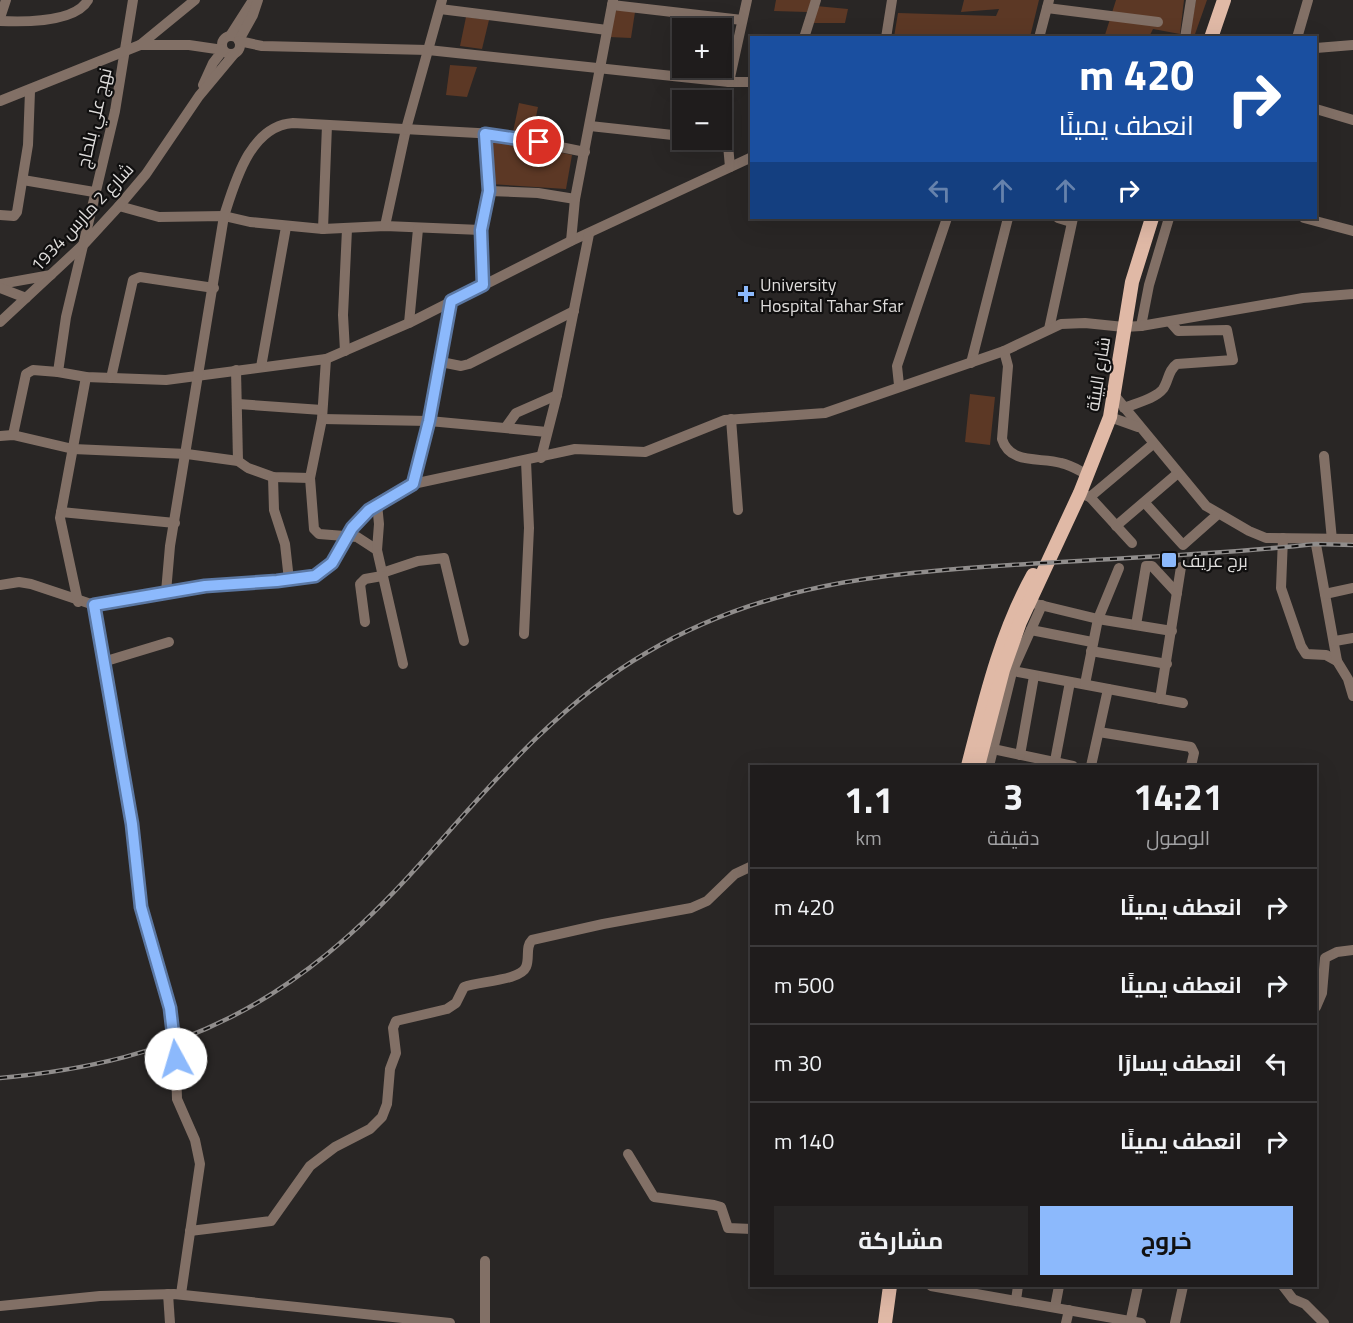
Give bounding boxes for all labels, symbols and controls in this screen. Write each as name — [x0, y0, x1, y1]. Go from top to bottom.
map controls — [672, 18, 732, 150]
button: + — [672, 18, 732, 78]
text: 420 m — [1079, 42, 1194, 106]
icon: right — [1215, 60, 1293, 138]
street label: نهج علي بلحاج — [69, 65, 120, 171]
button: − — [672, 90, 732, 150]
text: انعطف يمينًا — [1058, 104, 1194, 145]
pin — [513, 116, 564, 167]
icon: arrive — [522, 125, 555, 158]
street label: شارع 2 مارس 1934 — [24, 156, 140, 278]
icon: left — [923, 174, 956, 207]
icon: ahead — [986, 174, 1019, 207]
icon: ahead — [1049, 174, 1082, 207]
icon: right — [1112, 174, 1145, 207]
place label: University Hospital Tahar Sfar — [760, 271, 903, 319]
marker: University Hospital Tahar Sfar — [737, 285, 755, 303]
street label: شارع البيئة — [1079, 335, 1117, 413]
place label: برج عريف — [1182, 547, 1248, 574]
marker: برج عريف — [1160, 551, 1178, 569]
text: 3 — [1003, 769, 1023, 824]
text: 14:21 — [1133, 769, 1223, 824]
text: 1.1 — [844, 772, 893, 827]
text: km — [856, 822, 882, 853]
text: دقيقة — [987, 822, 1039, 853]
text: الوصول — [1146, 822, 1210, 853]
text: 420 m — [774, 890, 834, 924]
text: انعطف يمينًا — [1120, 890, 1242, 924]
icon: right — [1260, 891, 1293, 924]
text: 500 m — [774, 968, 834, 1002]
text: انعطف يمينًا — [1120, 968, 1242, 1002]
icon: right — [1260, 969, 1293, 1002]
position arrow — [144, 1027, 208, 1091]
text: 30 m — [774, 1046, 822, 1080]
text: انعطف يسارًا — [1117, 1046, 1242, 1080]
icon: left — [1260, 1047, 1293, 1080]
text: 140 m — [774, 1124, 834, 1158]
text: انعطف يمينًا — [1120, 1124, 1242, 1158]
icon: right — [1260, 1125, 1293, 1158]
button: مشاركة — [774, 1206, 1028, 1275]
button: خروج — [1040, 1206, 1293, 1275]

